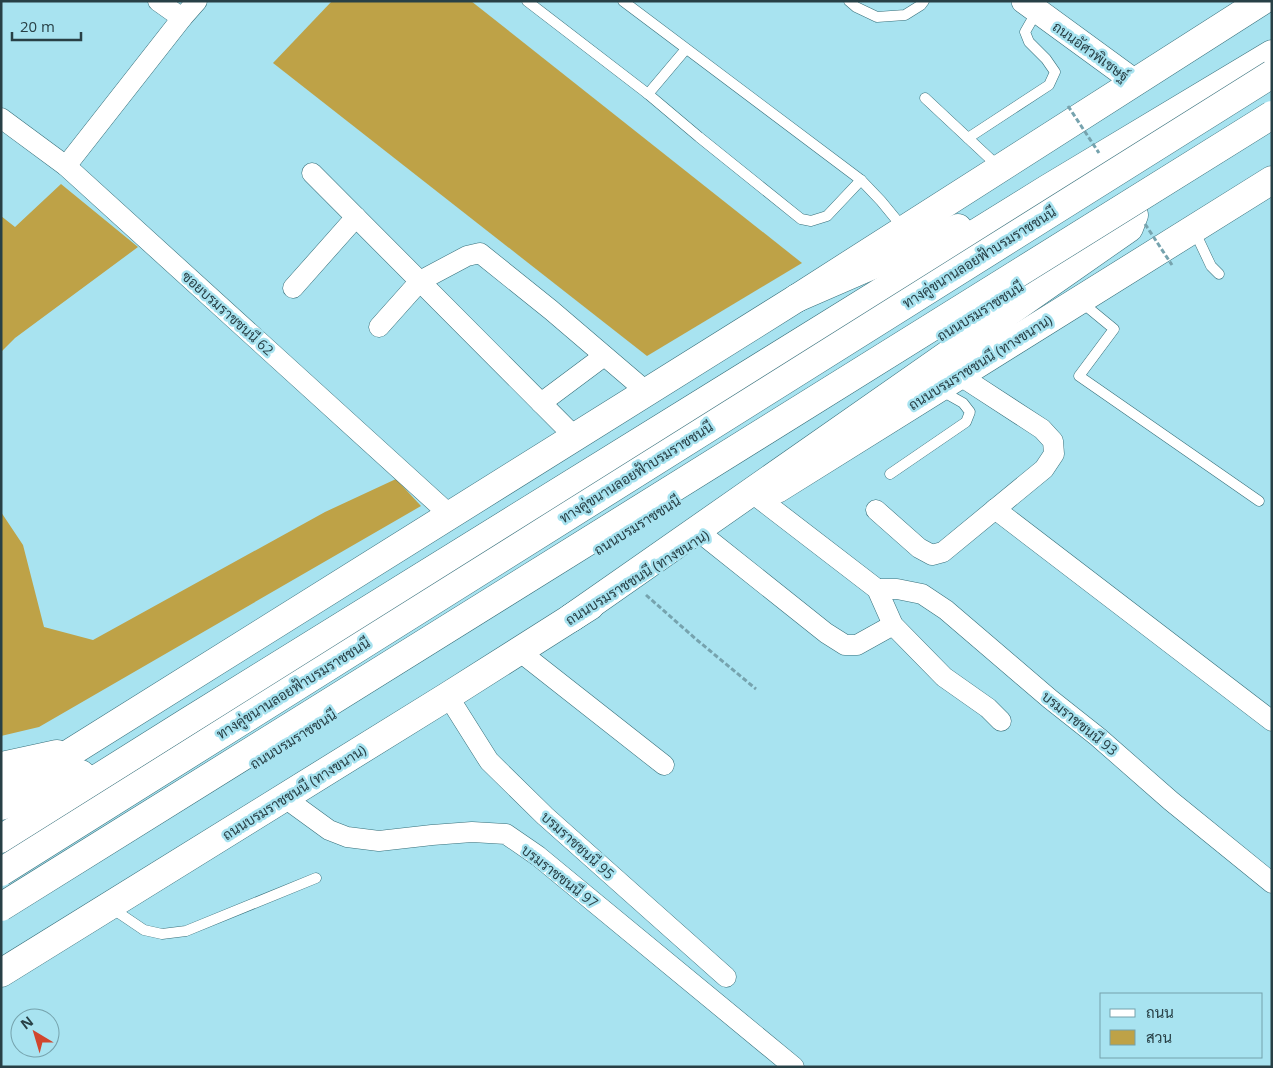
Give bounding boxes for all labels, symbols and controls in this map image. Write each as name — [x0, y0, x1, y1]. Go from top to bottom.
scale bar — [12, 10, 81, 42]
text: 20 m — [20, 16, 55, 36]
street label: ถนนอัศวพิเชษฐ์ — [1049, 17, 1133, 85]
street label: ทางคู่ขนานลอยฟ้าบรมราชชนนี — [899, 202, 1060, 313]
street label: ซอยบรมราชชนนี 62 — [178, 267, 278, 359]
street label: ถนนบรมราชชนนี — [933, 277, 1027, 345]
street label: ถนนบรมราชชนนี (ทางขนาน) — [905, 310, 1055, 414]
street label: ทางคู่ขนานลอยฟ้าบรมราชชนนี — [556, 417, 717, 528]
street label: ถนนบรมราชชนนี — [590, 491, 684, 559]
street label: ถนนบรมราชชนนี (ทางขนาน) — [562, 525, 712, 629]
street label: ทางคู่ขนานลอยฟ้าบรมราชชนนี — [213, 633, 374, 744]
street label: บรมราชชนนี 93 — [1038, 687, 1122, 759]
street label: ถนนบรมราชชนนี — [246, 705, 340, 773]
street label: ถนนบรมราชชนนี (ทางขนาน) — [219, 740, 369, 844]
street label: บรมราชชนนี 95 — [537, 807, 619, 883]
street label: บรมราชชนนี 97 — [518, 840, 602, 912]
legend — [1100, 993, 1263, 1058]
text: ถนน — [1146, 1002, 1174, 1022]
north arrow — [10, 1008, 60, 1058]
text: N — [16, 1011, 37, 1033]
text: สวน — [1146, 1027, 1172, 1047]

